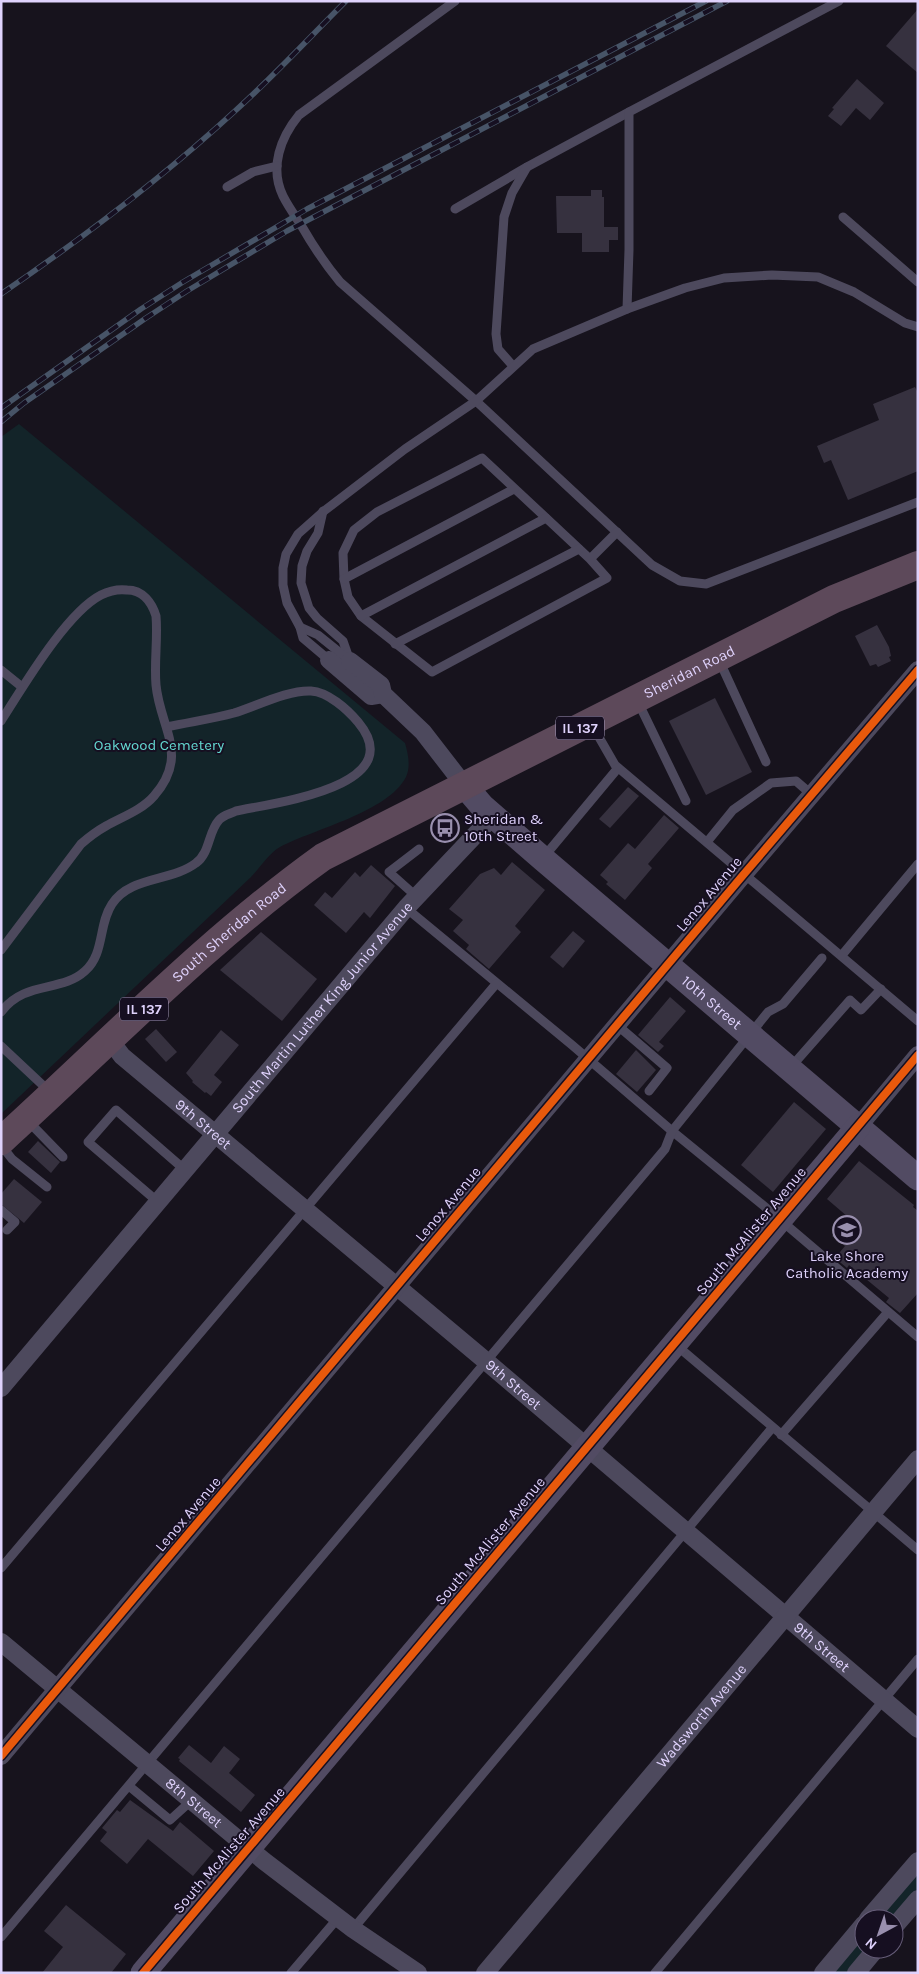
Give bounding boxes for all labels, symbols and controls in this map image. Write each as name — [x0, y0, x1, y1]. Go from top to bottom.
street label: Sheridan Road — [641, 641, 738, 703]
road number: IL 137 — [556, 716, 604, 740]
park label: Oakwood Cemetery — [94, 736, 224, 754]
place label: Sheridan & 10th Street — [464, 810, 543, 845]
bus stop icon: Sheridan & 10th Street — [430, 813, 460, 843]
street label: Lenox Avenue — [672, 853, 746, 935]
street label: South Sheridan Road — [168, 879, 290, 986]
street label: South Martin Luther King Junior Avenue — [228, 898, 416, 1117]
street label: 10th Street — [678, 972, 746, 1033]
road number: IL 137 — [120, 998, 168, 1021]
street label: 9th Street — [171, 1095, 235, 1153]
street label: Lenox Avenue — [411, 1163, 485, 1245]
street label: South McAlister Avenue — [692, 1163, 810, 1299]
school or university icon: Lake Shore Catholic Academy — [832, 1215, 862, 1245]
place label: Lake Shore Catholic Academy — [786, 1247, 908, 1282]
street label: 9th Street — [482, 1356, 545, 1414]
street label: Lenox Avenue — [151, 1473, 225, 1555]
street label: South McAlister Avenue — [431, 1473, 549, 1609]
street label: 9th Street — [790, 1618, 854, 1676]
street label: Wadsworth Avenue — [653, 1660, 750, 1772]
street label: 8th Street — [162, 1774, 226, 1832]
street label: South McAlister Avenue — [169, 1783, 289, 1917]
north arrow — [854, 1909, 904, 1959]
text: N — [862, 1934, 880, 1953]

